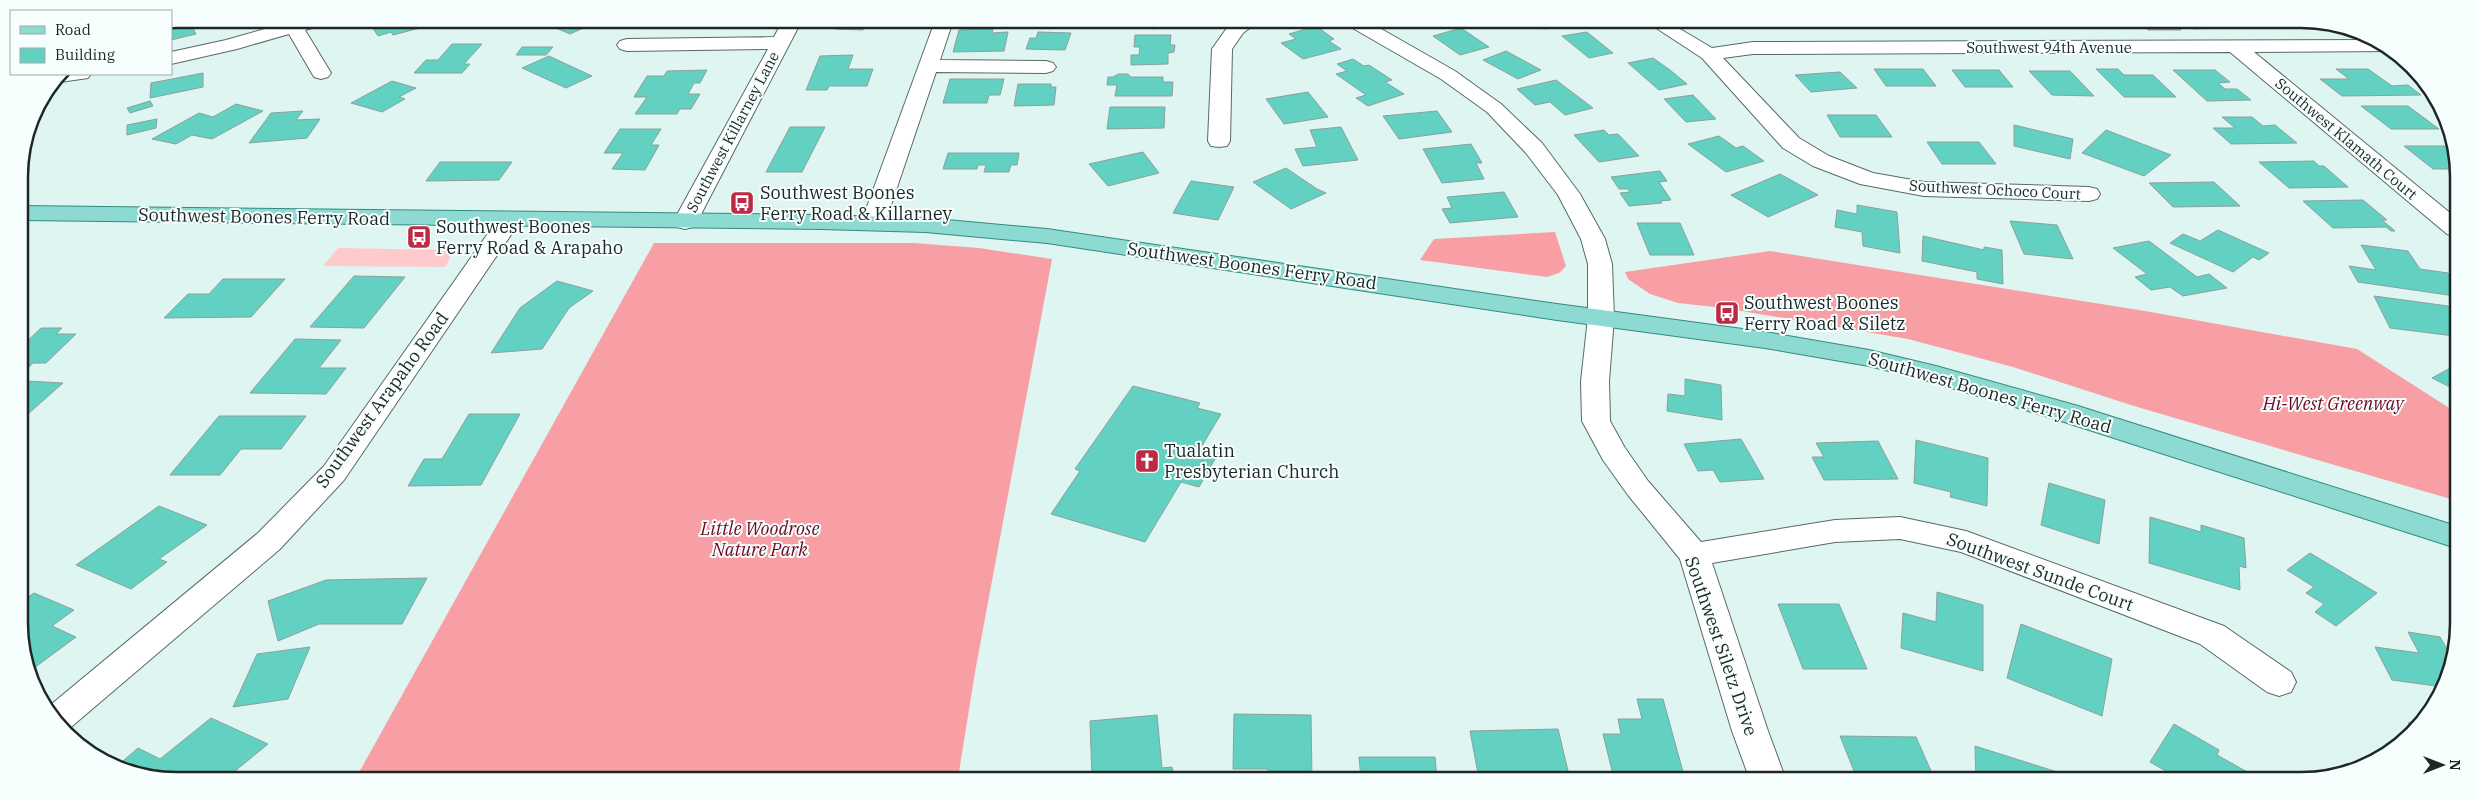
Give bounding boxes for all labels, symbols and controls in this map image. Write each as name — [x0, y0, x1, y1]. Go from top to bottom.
legend — [10, 10, 172, 75]
text: Road — [55, 20, 91, 39]
street label: Southwest 94th Avenue — [1966, 38, 2132, 57]
text: Building — [55, 45, 115, 64]
street label: Southwest Killarney Lane — [682, 48, 783, 216]
street label: Southwest Klamath Court — [2271, 74, 2421, 204]
street label: Southwest Ochoco Court — [1909, 176, 2081, 203]
place label: Southwest Boones Ferry Road & Killarney — [760, 181, 953, 225]
bus stop icon: Southwest Boones Ferry Road & Killarney — [729, 190, 755, 216]
street label: Southwest Boones Ferry Road — [138, 203, 390, 230]
place label: Southwest Boones Ferry Road & Arapaho — [436, 215, 623, 259]
bus stop icon: Southwest Boones Ferry Road & Arapaho — [406, 224, 432, 250]
street label: Southwest Boones Ferry Road — [1126, 237, 1379, 294]
place label: Southwest Boones Ferry Road & Siletz — [1744, 291, 1905, 335]
bus stop icon: Southwest Boones Ferry Road & Siletz — [1714, 300, 1740, 326]
street label: Southwest Arapaho Road — [310, 307, 453, 492]
street label: Southwest Boones Ferry Road — [1866, 347, 2114, 438]
park label: Hi-West Greenway — [2262, 392, 2405, 415]
place label: Tualatin Presbyterian Church — [1164, 439, 1340, 483]
church icon: Tualatin Presbyterian Church — [1134, 448, 1160, 474]
park label: Little Woodrose Nature Park — [699, 517, 820, 561]
street label: Southwest Sunde Court — [1944, 527, 2137, 616]
street label: Southwest Siletz Drive — [1680, 553, 1763, 739]
north arrow — [2417, 740, 2467, 790]
text: N — [2446, 759, 2464, 771]

